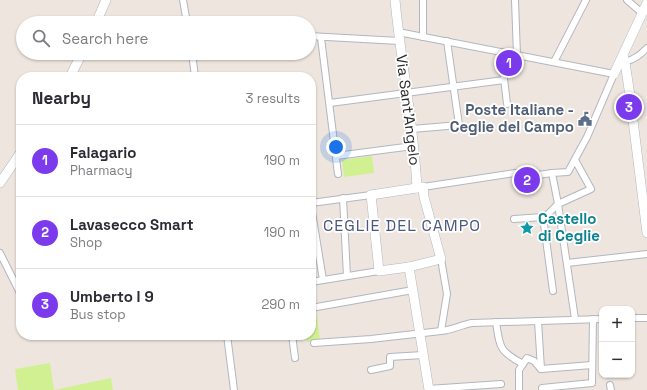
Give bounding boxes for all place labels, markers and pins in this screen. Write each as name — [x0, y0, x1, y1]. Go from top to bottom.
pin: 1 — [496, 48, 522, 78]
pin: 3 — [616, 92, 642, 122]
place label: Poste Italiane - Ceglie del Campo — [450, 100, 574, 136]
public building icon: Poste Italiane - Ceglie del Campo — [577, 111, 593, 127]
pin: 2 — [514, 165, 540, 195]
place label: Castello di Ceglie — [538, 209, 600, 245]
place icon: Castello di Ceglie — [519, 220, 535, 236]

